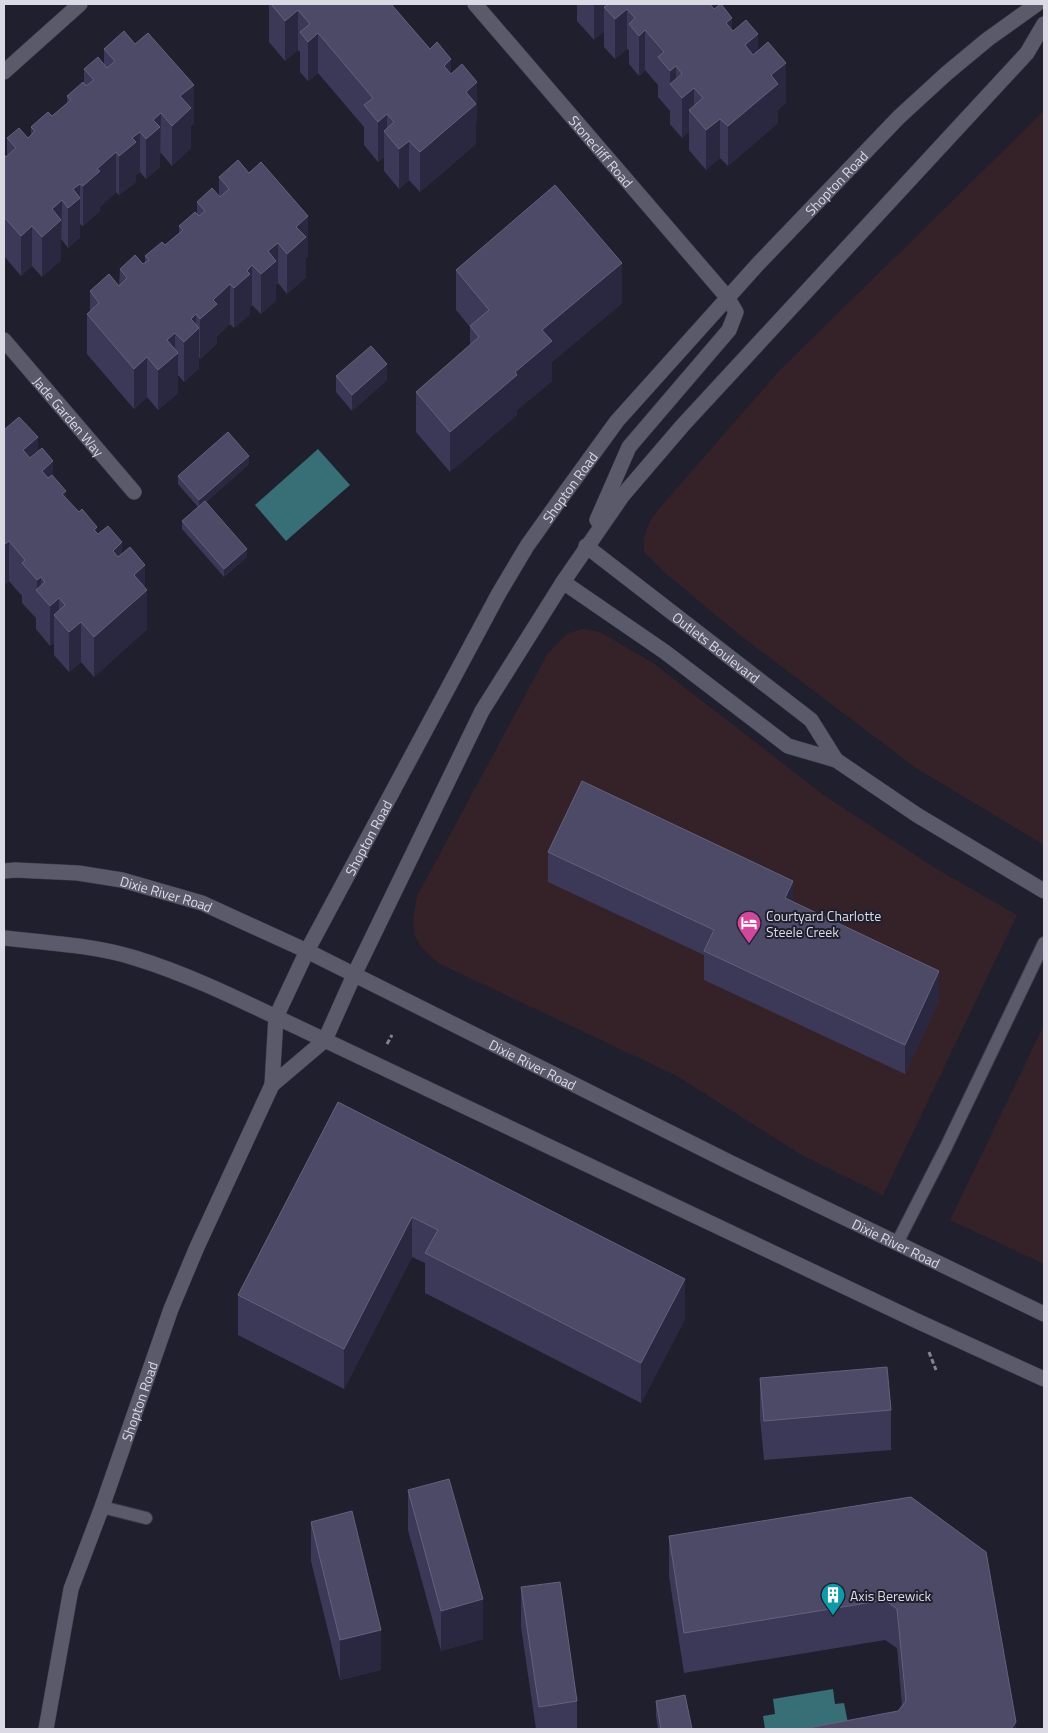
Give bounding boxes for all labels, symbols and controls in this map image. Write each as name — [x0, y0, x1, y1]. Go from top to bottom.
street label: Stonecliff Road — [564, 110, 639, 192]
street label: Shopton Road — [800, 145, 872, 220]
street label: Jade Garden Way — [29, 371, 110, 461]
street label: Shopton Road — [536, 447, 602, 527]
street label: Outlets Boulevard — [668, 606, 765, 688]
street label: Shopton Road — [339, 796, 397, 879]
street label: Dixie River Road — [118, 870, 216, 917]
place label: Courtyard Charlotte Steele Creek — [766, 905, 881, 942]
hotel icon: Courtyard Charlotte Steele Creek — [736, 910, 762, 944]
street label: Dixie River Road — [486, 1033, 580, 1095]
street label: Dixie River Road — [849, 1213, 944, 1273]
street label: Shopton Road — [115, 1358, 162, 1444]
building icon: Axis Berewick — [820, 1582, 846, 1616]
place label: Axis Berewick — [850, 1585, 932, 1606]

